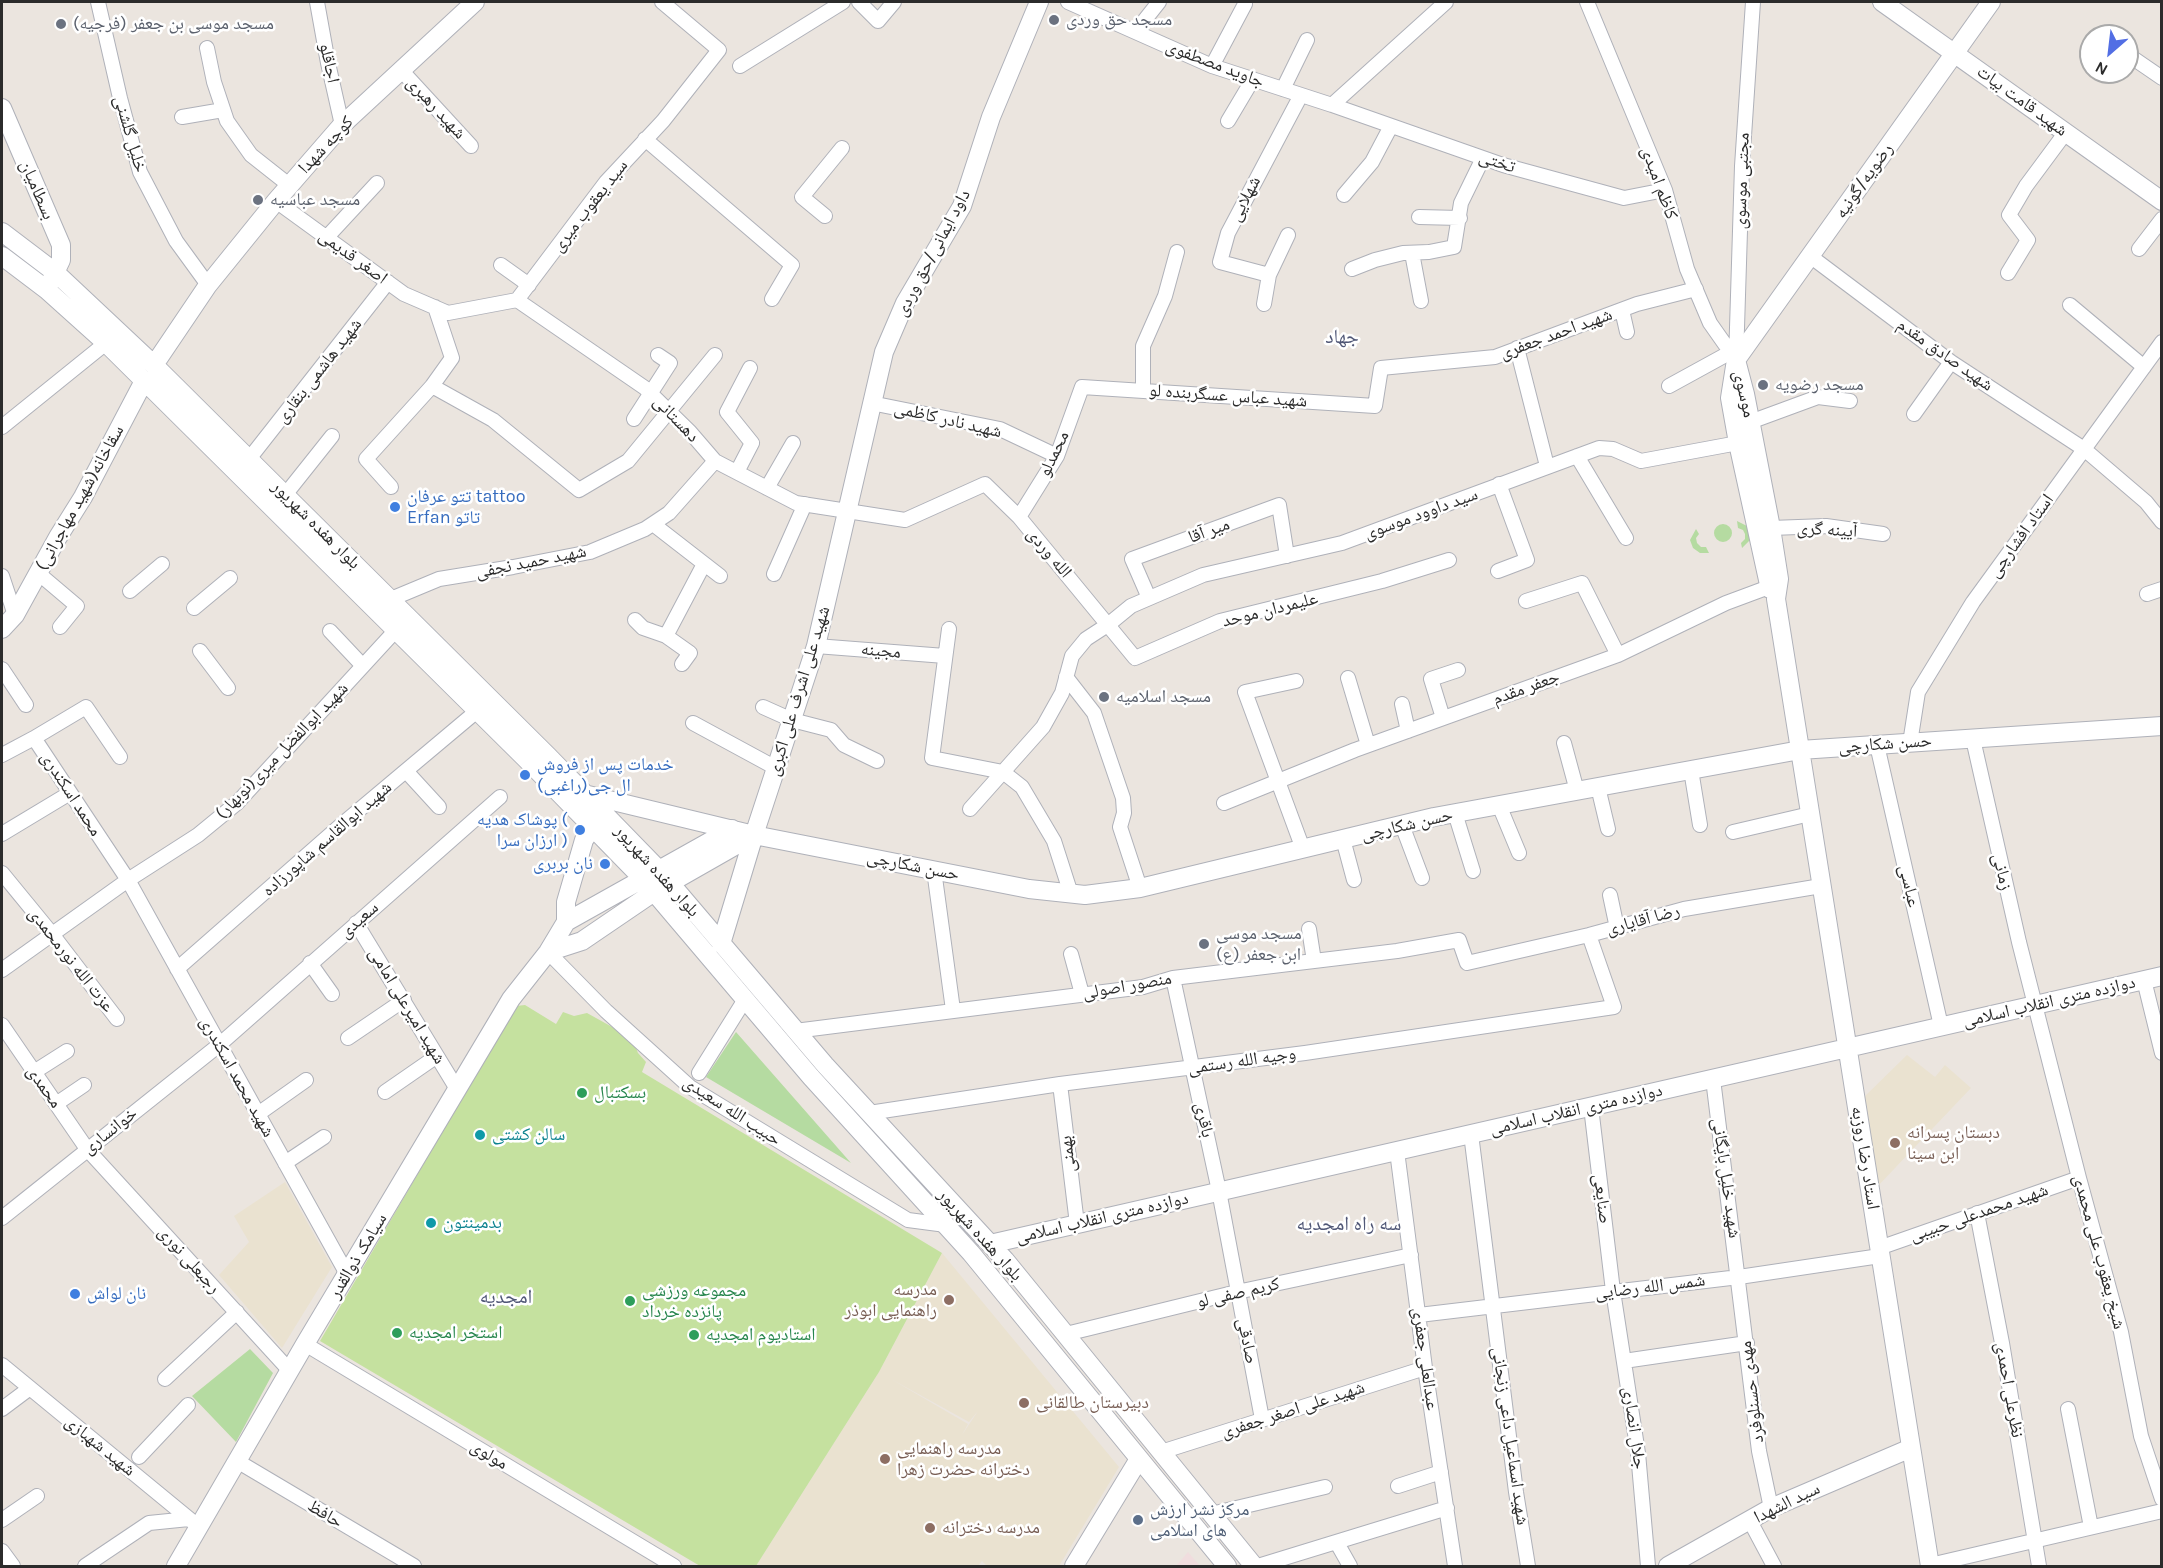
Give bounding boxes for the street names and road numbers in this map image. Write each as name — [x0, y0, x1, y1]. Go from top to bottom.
street label: جاوید مصطفوی — [1163, 35, 1267, 93]
street label: اجاقلو — [314, 41, 344, 85]
street label: شهید قامت بیات — [1972, 61, 2072, 141]
street label: شهید رهبری — [402, 72, 470, 144]
street label: خلیل گلشنی — [109, 93, 151, 175]
street label: کوچه شهدا — [294, 112, 358, 178]
street label: مجتبی موسوی — [1730, 132, 1754, 230]
street label: رضویه/گونیه — [1830, 139, 1898, 223]
street label: کاظم امیدی — [1636, 143, 1682, 223]
street label: تختی — [1476, 146, 1518, 178]
street label: سید یعقوب میری — [547, 155, 633, 257]
street label: بسطامیان — [15, 157, 59, 223]
street label: شهلایی — [1224, 173, 1266, 225]
street label: داود ایمانی/حق وردی — [890, 186, 976, 320]
street label: اصغر قدیمی — [314, 225, 392, 289]
street label: شهید احمد جعفری — [1497, 304, 1615, 364]
street label: شهید هاشمی بنقاری — [271, 314, 367, 428]
street label: شهید صادق مقدم — [1893, 314, 1997, 396]
street label: موسوی — [1728, 368, 1760, 420]
street label: شهید عباس عسگربنده لو — [1148, 380, 1308, 412]
street label: دهستانی — [648, 391, 704, 447]
street label: شهید نادر کاظمی — [892, 397, 1004, 443]
street label: سقاخانه(شهید مهاجرانی) — [31, 421, 129, 575]
street label: محمدلو — [1034, 428, 1074, 480]
street label: بلوار هفده شهریور — [267, 476, 365, 574]
street label: سید داوود موسوی — [1361, 483, 1481, 545]
street label: استاد افشارچی — [1983, 490, 2059, 582]
street label: میر آقا — [1185, 514, 1233, 548]
street label: آیینه گری — [1796, 518, 1858, 542]
street label: الله وردی — [1022, 524, 1076, 582]
street label: شهید حمید نجفی — [474, 541, 588, 583]
street label: علیمردان موحد — [1220, 588, 1320, 632]
street label: شهید علی اشرف علی اکبری — [763, 603, 835, 779]
street label: مجینه — [860, 638, 902, 664]
street label: جعفر مقدم — [1489, 666, 1563, 710]
street label: شهید ابوالفضل میری(نوبهار) — [211, 678, 353, 824]
street label: حسن شکارچی — [1838, 730, 1932, 758]
street label: محمد اسکندری — [36, 748, 106, 840]
street label: شهید ابوالقاسم شاپورزاده — [258, 777, 396, 901]
street label: حسن شکارچی — [1359, 804, 1455, 846]
street label: بلوار هفده شهریور — [610, 820, 704, 922]
street label: حسن شکارچی — [865, 846, 961, 886]
street label: زمانی — [1987, 852, 2017, 892]
street label: عباسی — [1894, 863, 1924, 909]
street label: سعیدی — [335, 897, 383, 943]
street label: رضا آقایاری — [1604, 900, 1682, 940]
street label: عزت الله نورمحمدی — [23, 903, 119, 1017]
street label: شهید امیرعلی امامی — [364, 944, 450, 1068]
street label: منصور اصولی — [1081, 968, 1173, 1004]
street label: دوازده متری انقلاب اسلامی — [1961, 972, 2137, 1032]
street label: شهید محمد اسکندری — [195, 1013, 279, 1141]
street label: وجیه الله رستمی — [1187, 1043, 1297, 1079]
street label: محمدی — [22, 1061, 66, 1113]
street label: حبیب الله سعیدی — [679, 1071, 785, 1151]
street label: دوازده متری انقلاب اسلامی — [1488, 1080, 1664, 1140]
street label: باقری — [1190, 1100, 1218, 1140]
street label: خوانساری — [78, 1103, 142, 1159]
street label: استاد رضا روزبه — [1846, 1105, 1884, 1211]
street label: شهید خلیل بایگانی — [1707, 1117, 1745, 1239]
street label: بهمنی — [1055, 1134, 1081, 1174]
street label: شیخ یعقوب علی محمدی — [2068, 1172, 2130, 1332]
street label: صنایعی — [1588, 1173, 1616, 1225]
street label: شهید محمدعلی حبیبی — [1907, 1179, 2051, 1247]
street label: بلوار هفده شهریور — [933, 1184, 1027, 1286]
street label: دوازده متری انقلاب اسلامی — [1014, 1188, 1190, 1248]
street label: سیامک ذوالقدر — [324, 1209, 392, 1303]
street label: رجبعلی نوری — [153, 1222, 225, 1298]
street label: شمس الله رضایی — [1594, 1270, 1706, 1304]
street label: کریم صفی لو — [1194, 1273, 1282, 1313]
street label: عبدالعلی جعفری — [1407, 1306, 1443, 1412]
street label: صادقی — [1232, 1316, 1262, 1366]
street label: مهدی حسنلوفرد — [1735, 1340, 1769, 1444]
street label: نظرعلی احمدی — [1990, 1341, 2028, 1439]
street label: شهید اسماعیل داعی زنجانی — [1487, 1345, 1533, 1527]
street label: شهید علی اصغر جعفری — [1218, 1377, 1368, 1443]
street label: جلال انصاری — [1618, 1385, 1650, 1471]
street label: شهید شهبازی — [60, 1411, 140, 1481]
street label: مولوی — [466, 1435, 512, 1475]
street label: سید الشهدا — [1750, 1478, 1824, 1528]
street label: حافظ — [303, 1495, 347, 1533]

